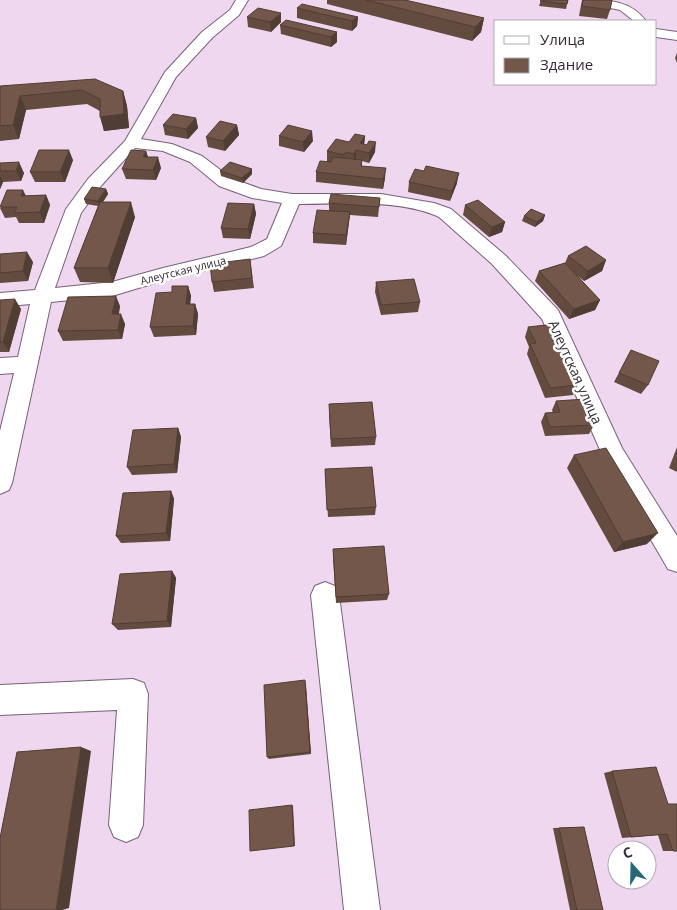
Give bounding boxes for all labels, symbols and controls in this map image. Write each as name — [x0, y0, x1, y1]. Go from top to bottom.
legend — [494, 20, 657, 85]
text: Улица — [540, 29, 585, 49]
text: Здание — [540, 54, 593, 74]
street label: Алеутская улица — [139, 252, 227, 288]
street label: Алеутская улица — [545, 317, 607, 427]
north arrow — [607, 840, 657, 890]
text: С — [620, 842, 635, 863]

